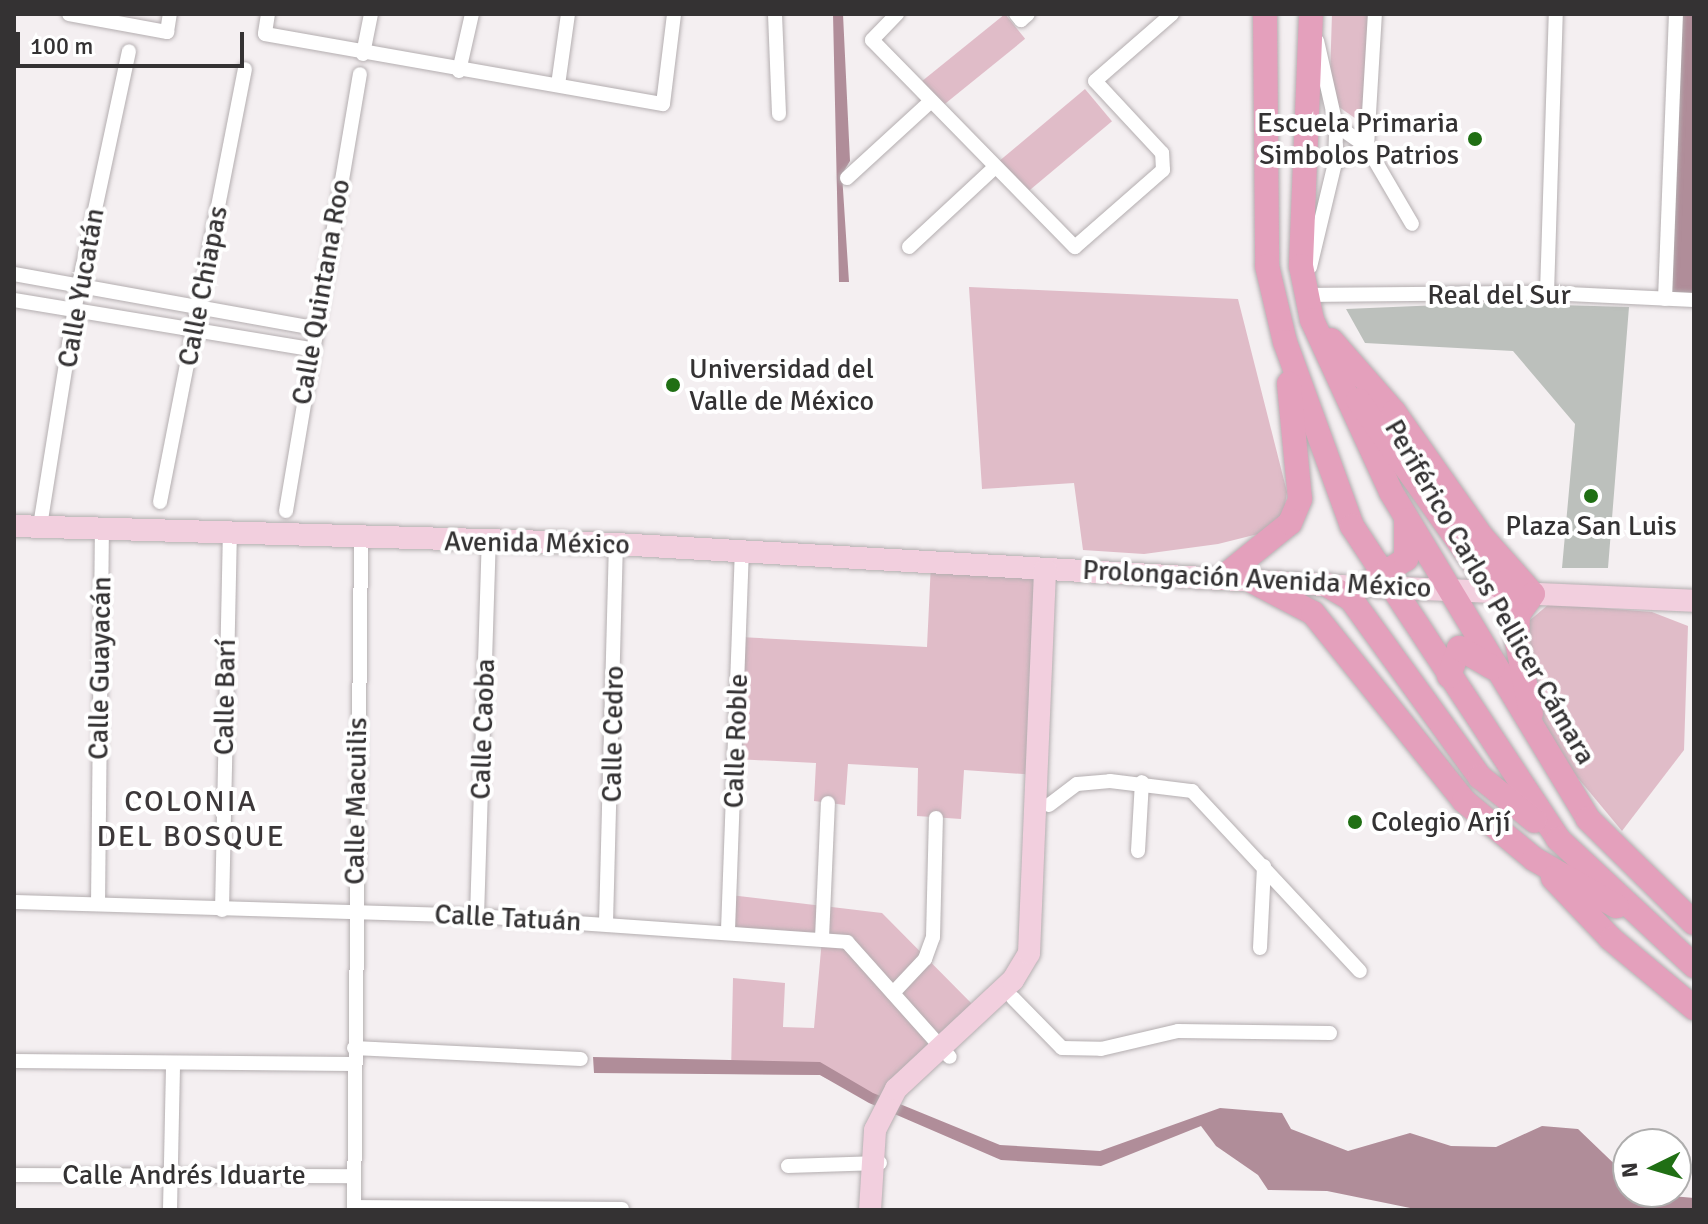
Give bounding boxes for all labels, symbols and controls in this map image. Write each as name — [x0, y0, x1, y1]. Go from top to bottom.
scale bar — [20, 16, 248, 66]
text: 100 m — [30, 31, 93, 61]
place label: Escuela Primaria Simbolos Patrios — [1257, 106, 1459, 172]
marker: Escuela Primaria Simbolos Patrios — [1466, 130, 1484, 148]
street label: Calle Quintana Roo — [285, 177, 357, 407]
street label: Calle Chiapas — [171, 203, 235, 369]
street label: Calle Yucatán — [50, 206, 112, 370]
street label: Real del Sur — [1427, 278, 1571, 312]
place label: Universidad del Valle de México — [689, 352, 874, 418]
marker: Universidad del Valle de México — [664, 376, 682, 394]
street label: Periférico Carlos Pellicer Cámara — [1377, 414, 1603, 770]
marker: Plaza San Luis — [1582, 487, 1600, 505]
place label: Plaza San Luis — [1505, 509, 1677, 543]
street label: Avenida México — [444, 525, 630, 561]
street label: Prolongación Avenida México — [1082, 553, 1432, 605]
street label: Calle Guayacán — [82, 576, 118, 760]
street label: Calle Barí — [207, 638, 243, 756]
street label: Calle Caoba — [464, 658, 502, 800]
street label: Calle Cedro — [595, 665, 631, 803]
street label: Calle Roble — [717, 673, 755, 809]
street label: Calle Macuilis — [338, 717, 374, 885]
district label: COLONIA DEL BOSQUE — [96, 784, 286, 854]
place label: Colegio Arjí — [1371, 805, 1510, 839]
marker: Colegio Arjí — [1346, 813, 1364, 831]
street label: Calle Tatuán — [434, 897, 582, 939]
north arrow — [1612, 1128, 1692, 1208]
street label: Calle Andrés Iduarte — [62, 1158, 306, 1192]
text: N — [1615, 1161, 1644, 1179]

